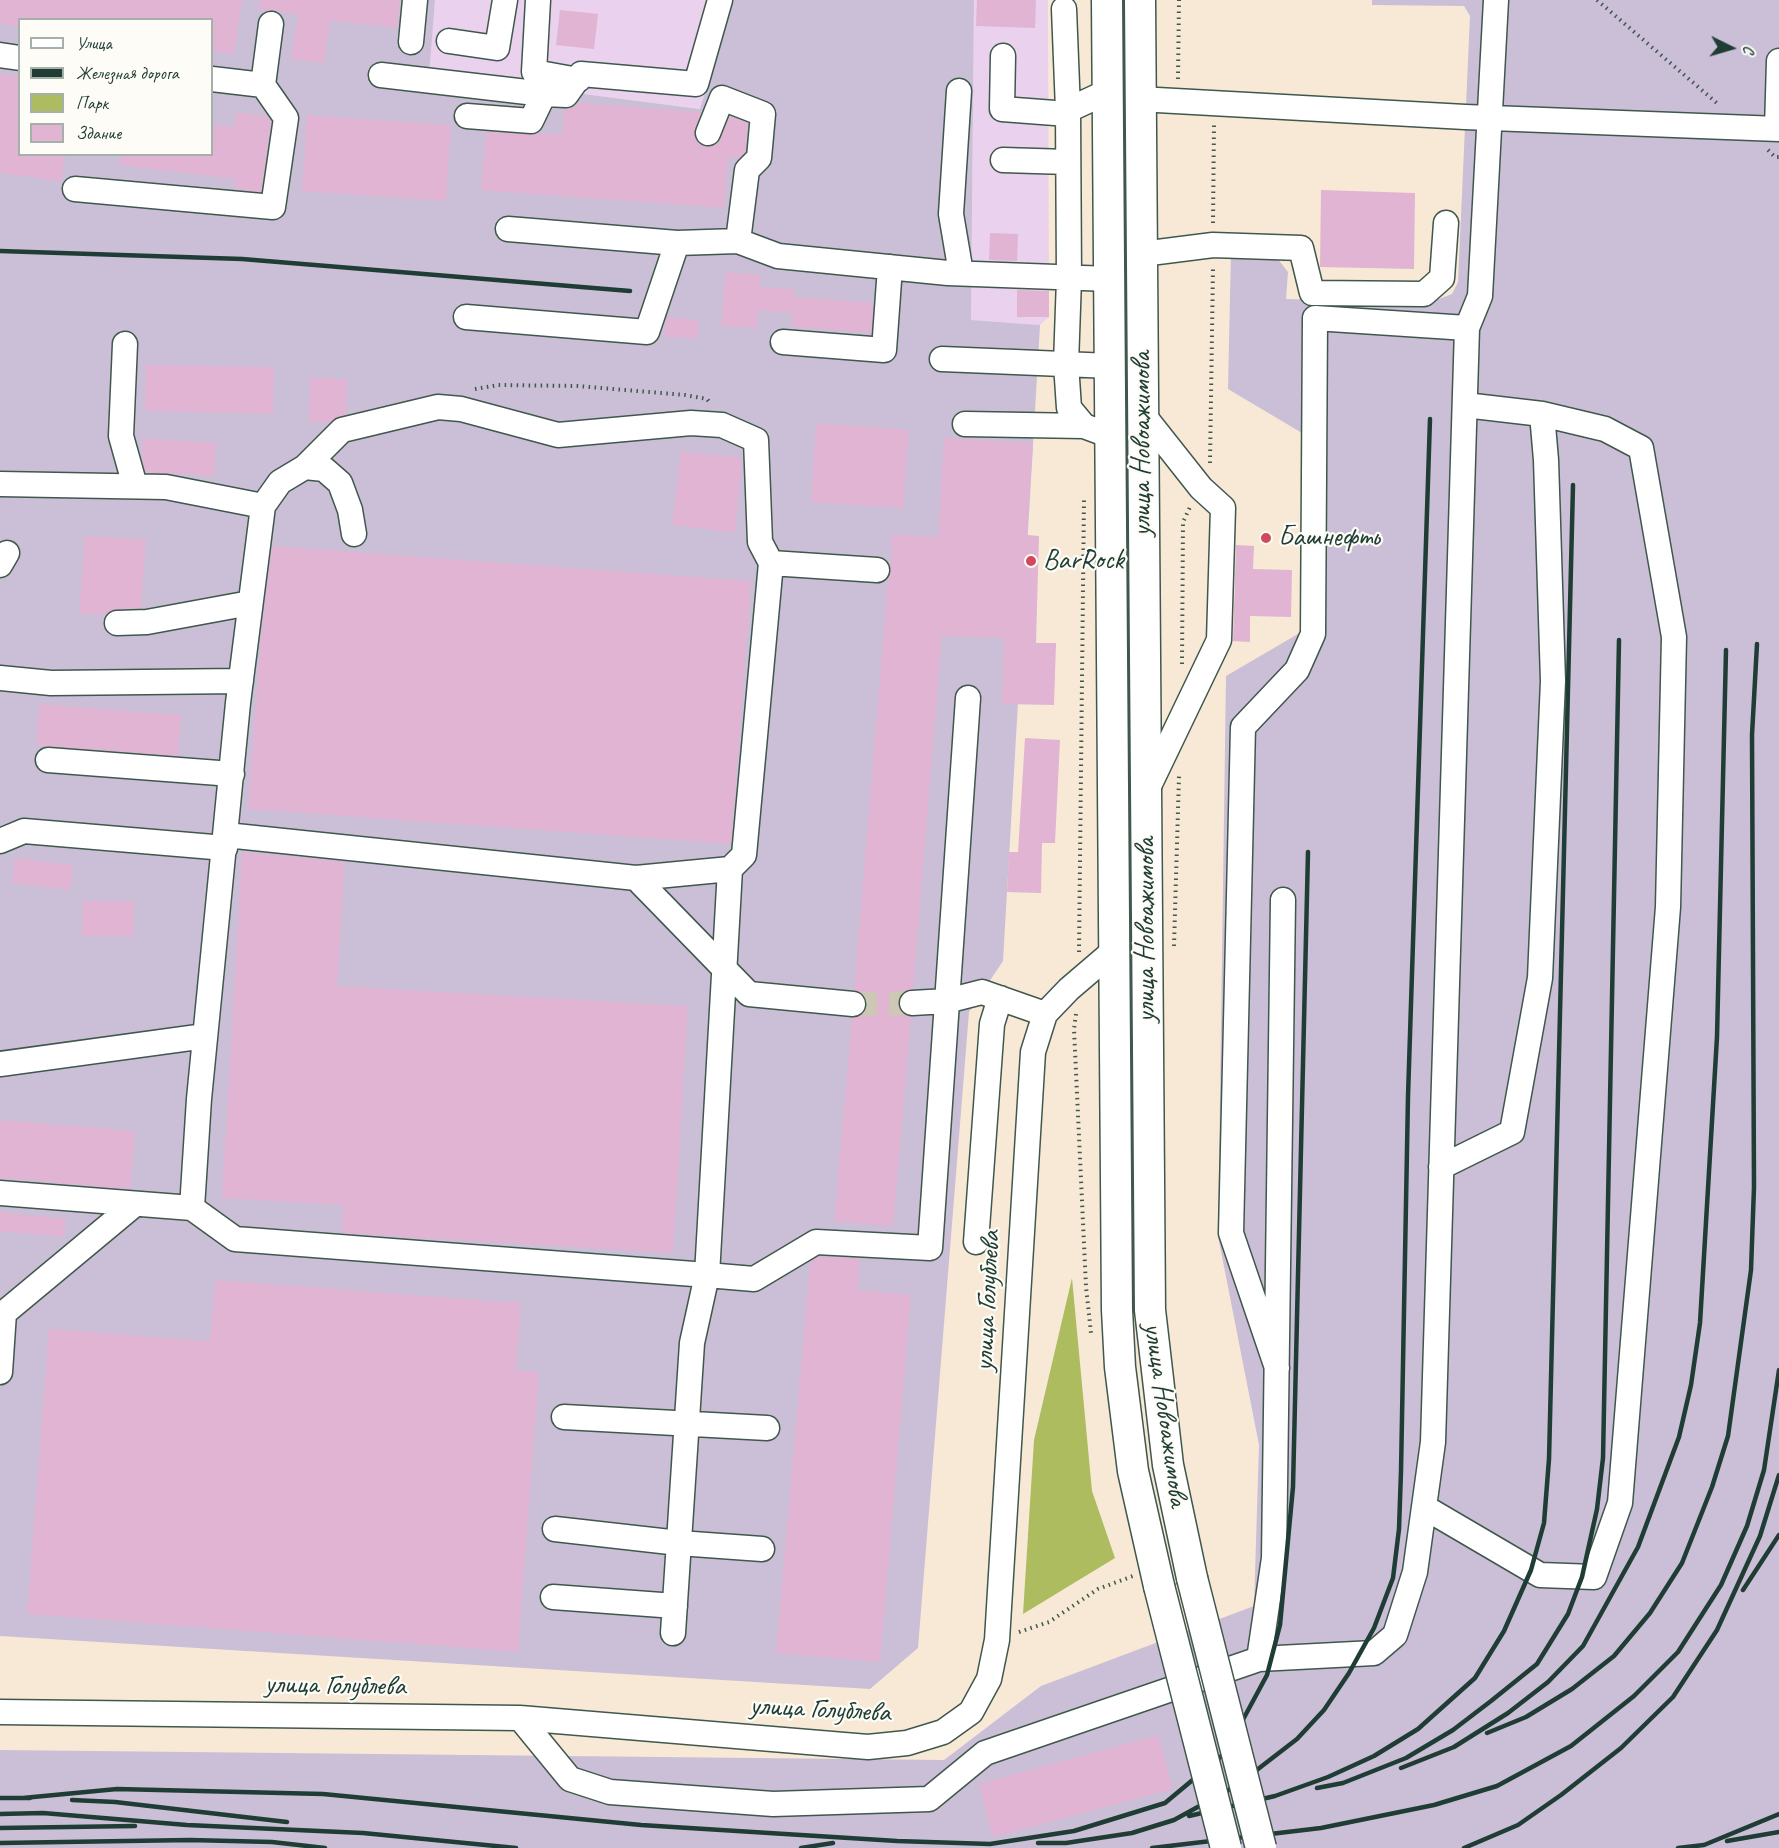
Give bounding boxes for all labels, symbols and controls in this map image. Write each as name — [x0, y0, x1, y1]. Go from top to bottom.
legend — [18, 18, 213, 156]
north arrow — [1701, 18, 1761, 78]
text: Улица — [76, 32, 112, 54]
text: С — [1739, 45, 1759, 54]
text: Железная дорога — [76, 62, 179, 84]
text: Парк — [76, 92, 108, 114]
text: Здание — [76, 122, 121, 144]
street label: улица Новоажимова — [1126, 351, 1160, 537]
place label: Башнефть — [1278, 521, 1379, 555]
marker: Башнефть — [1259, 531, 1273, 545]
place label: BarRock — [1043, 544, 1124, 578]
marker: BarRock — [1024, 554, 1038, 568]
street label: улица Новоажимова — [1130, 837, 1164, 1023]
street label: улица Голублева — [968, 1230, 1008, 1372]
street label: улица Новоажимова — [1135, 1321, 1195, 1509]
street label: улица Голублева — [264, 1668, 406, 1704]
street label: улица Голублева — [749, 1690, 891, 1730]

